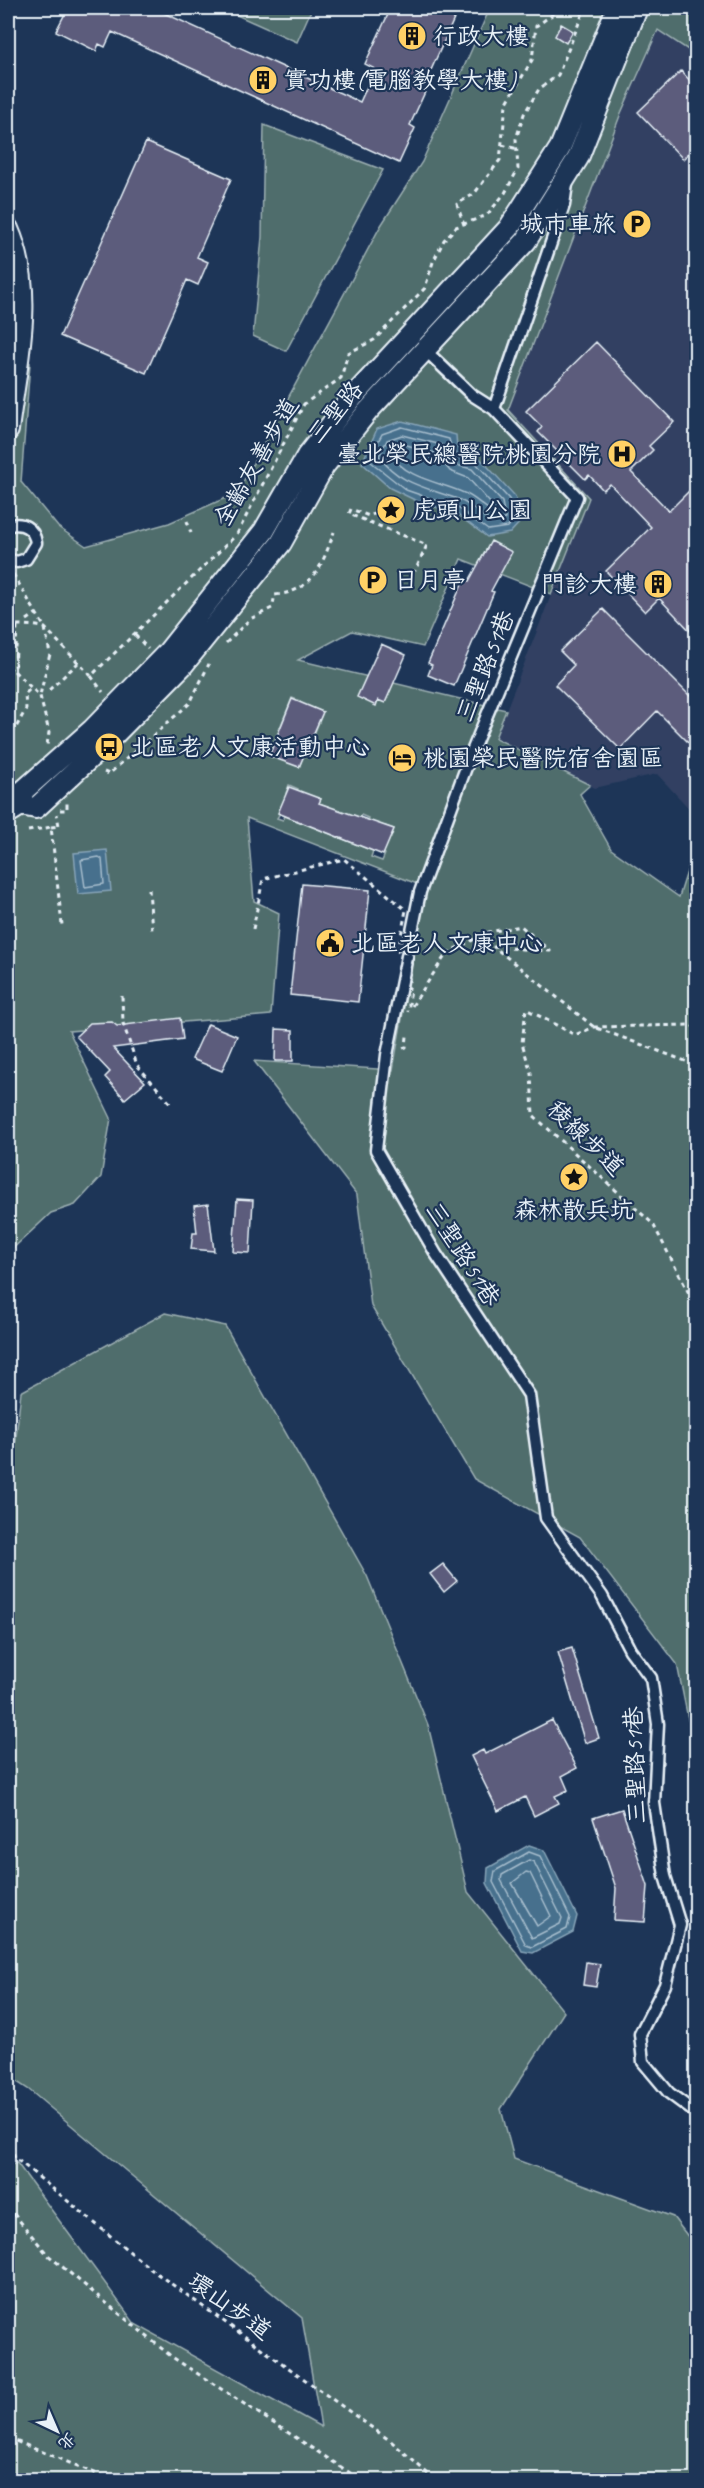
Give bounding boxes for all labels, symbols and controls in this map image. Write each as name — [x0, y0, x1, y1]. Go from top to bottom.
building icon: 行政大樓 — [396, 20, 428, 52]
place label: 行政大樓 — [433, 21, 529, 51]
building icon: 實功樓(電腦教學大樓) — [247, 64, 279, 96]
place label: 實功樓(電腦教學大樓) — [284, 65, 517, 95]
parking icon: 城市車旅 — [621, 208, 653, 240]
place label: 城市車旅 — [520, 209, 616, 239]
street label: 三聖路 — [301, 375, 369, 449]
street label: 全齡友善步道 — [207, 392, 305, 532]
hospital icon: 臺北榮民總醫院桃園分院 — [606, 438, 638, 470]
place label: 臺北榮民總醫院桃園分院 — [337, 439, 601, 469]
place icon: 虎頭山公園 — [375, 494, 407, 526]
place label: 虎頭山公園 — [412, 495, 532, 525]
parking icon: 日月亭 — [357, 564, 389, 596]
place label: 日月亭 — [394, 565, 466, 595]
building icon: 門診大樓 — [642, 568, 674, 600]
place label: 門診大樓 — [541, 569, 637, 599]
street label: 三聖路51巷 — [449, 606, 521, 726]
bus stop icon: 北區老人文康活動中心 — [93, 731, 125, 763]
place label: 北區老人文康活動中心 — [130, 732, 370, 762]
hotel icon: 桃園榮民醫院宿舍園區 — [386, 742, 418, 774]
place label: 桃園榮民醫院宿舍園區 — [423, 743, 663, 773]
public building icon: 北區老人文康中心 — [314, 927, 346, 959]
place label: 北區老人文康中心 — [351, 928, 543, 958]
street label: 稜線步道 — [541, 1094, 631, 1182]
place icon: 森林散兵坑 — [558, 1161, 590, 1193]
place label: 森林散兵坑 — [514, 1195, 634, 1225]
street label: 三聖路51巷 — [419, 1196, 507, 1312]
street label: 三聖路51巷 — [618, 1706, 652, 1824]
street label: 環山步道 — [182, 2266, 278, 2346]
north arrow — [27, 2401, 87, 2461]
text: 北 — [54, 2428, 79, 2454]

